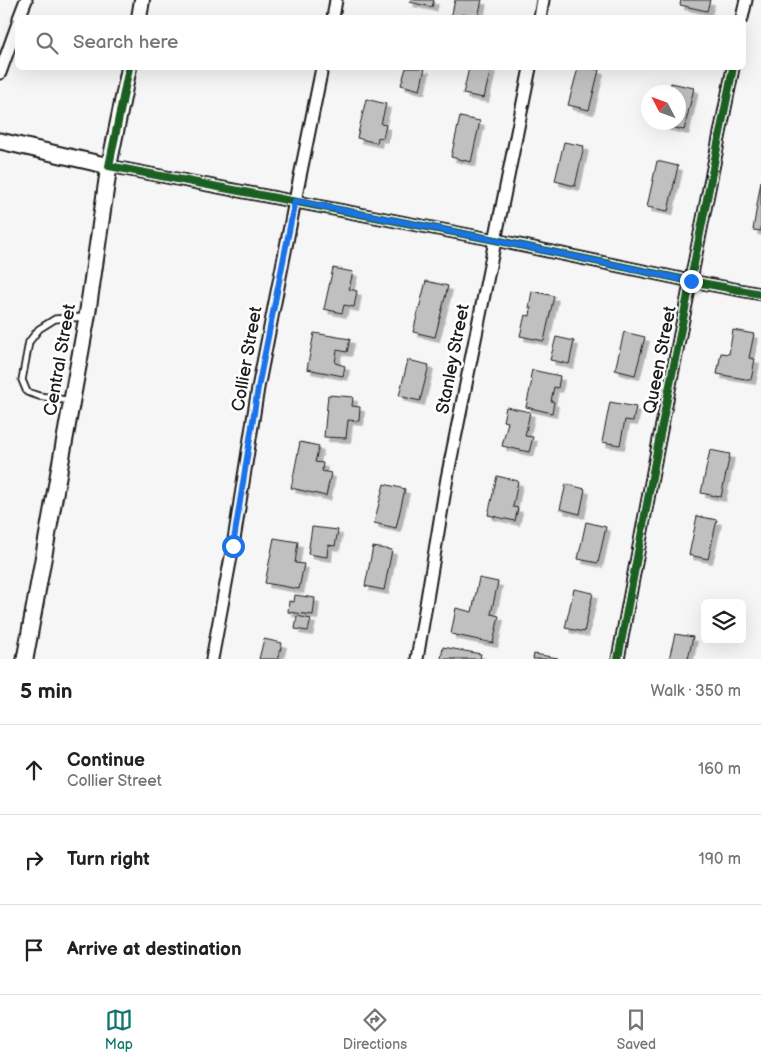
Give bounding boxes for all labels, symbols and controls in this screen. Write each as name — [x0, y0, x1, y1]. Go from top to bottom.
search box — [15, 15, 746, 70]
icon: search — [33, 29, 61, 57]
text: Search here — [73, 31, 178, 54]
north arrow — [641, 85, 686, 130]
route end — [680, 270, 703, 293]
street label: Central Street — [40, 302, 80, 418]
street label: Stanley Street — [432, 302, 474, 416]
street label: Collier Street — [227, 304, 267, 413]
street label: Queen Street — [639, 304, 681, 416]
route start — [222, 535, 245, 558]
map controls — [701, 599, 746, 644]
button: layers — [701, 599, 746, 644]
text: 5 min — [20, 679, 73, 704]
text: Walk · 350 m — [650, 682, 741, 701]
text: Continue — [67, 749, 145, 772]
icon: ahead — [20, 756, 48, 784]
text: 160 m — [698, 760, 741, 779]
text: Collier Street — [67, 772, 162, 791]
icon: right — [20, 846, 48, 874]
text: Turn right — [67, 848, 150, 871]
text: 190 m — [699, 850, 741, 869]
icon: arrive — [20, 936, 48, 964]
text: Arrive at destination — [67, 938, 242, 961]
tab: Map — [105, 1006, 133, 1053]
tab: Directions — [343, 1006, 407, 1053]
tab: Saved — [617, 1006, 656, 1053]

